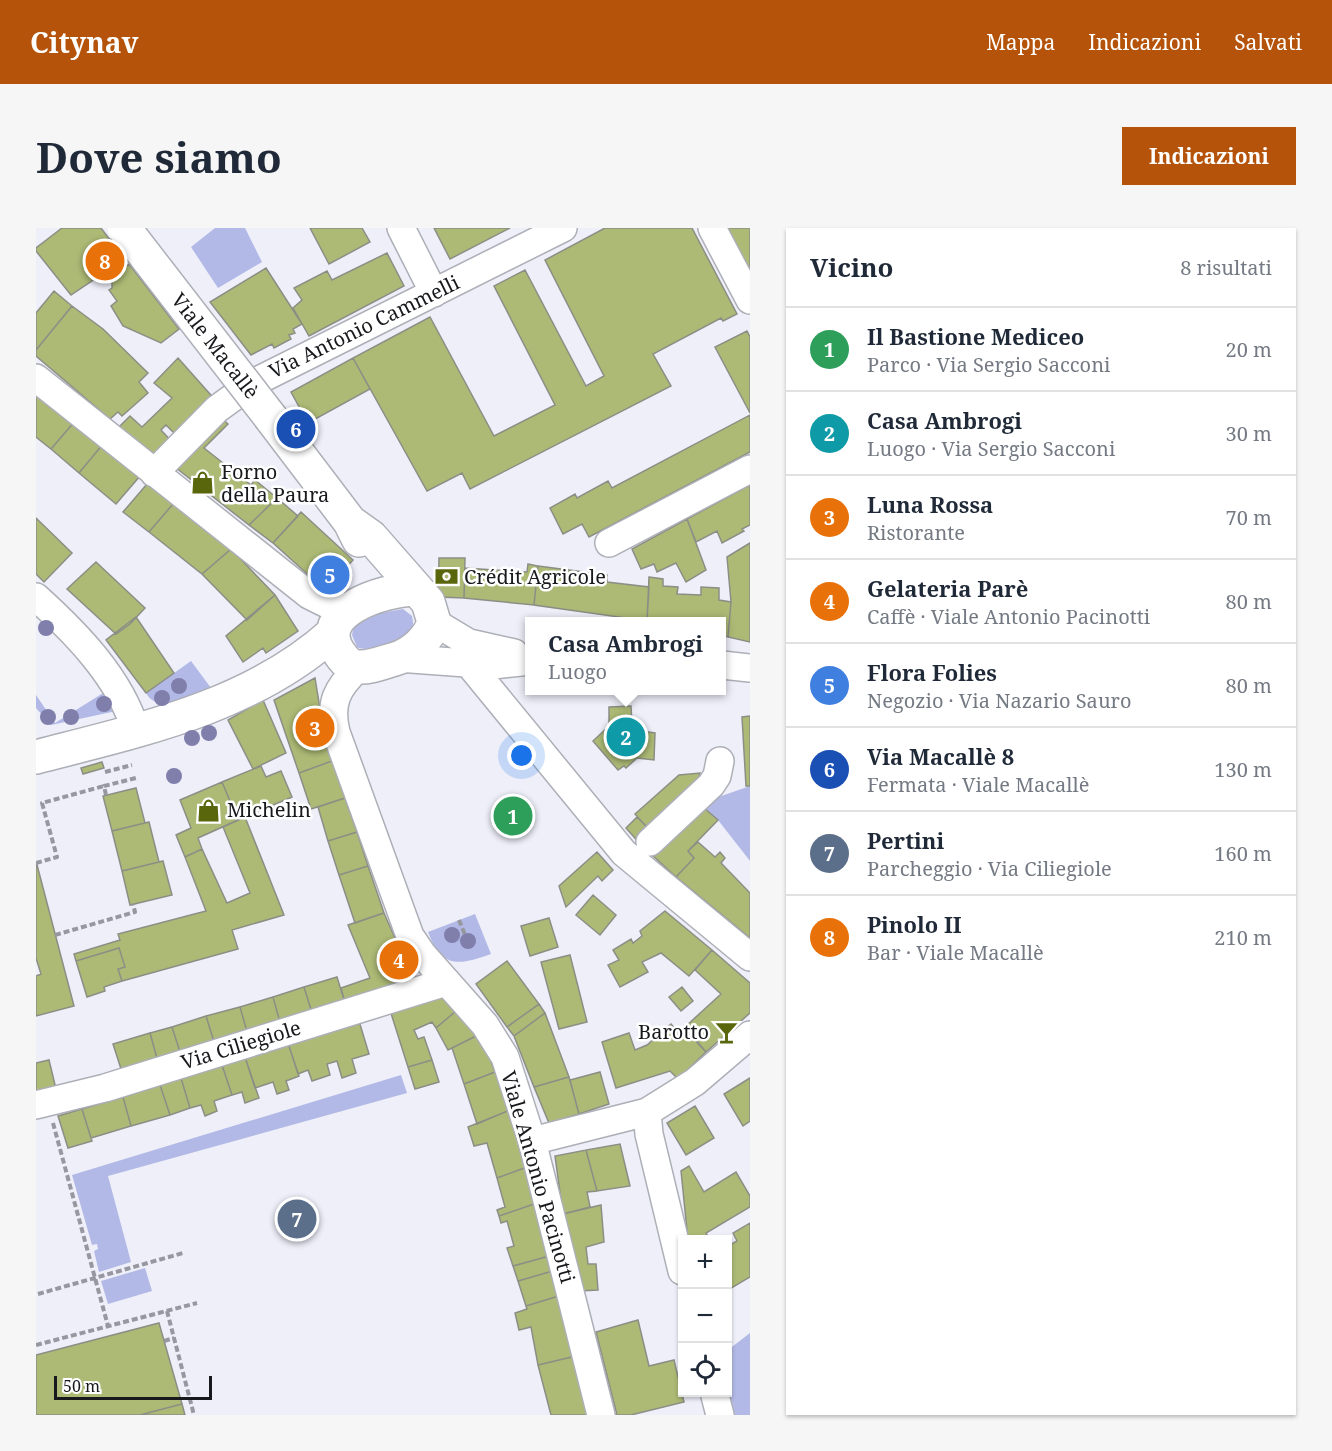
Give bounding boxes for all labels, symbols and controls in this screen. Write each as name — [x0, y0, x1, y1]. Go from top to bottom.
text: Citynav — [30, 23, 139, 61]
text: Mappa — [986, 28, 1055, 56]
text: Indicazioni — [1088, 28, 1201, 56]
text: Salvati — [1234, 28, 1302, 56]
button: Indicazioni — [1122, 127, 1296, 185]
text: Dove siamo — [36, 128, 282, 185]
pin: 8 — [86, 238, 124, 284]
text: Vicino — [810, 249, 893, 285]
text: 8 risultati — [1180, 254, 1272, 281]
street label: Via Antonio Cammelli — [264, 268, 464, 384]
street label: Viale Macallè — [166, 287, 265, 404]
text: Il Bastione Mediceo — [867, 321, 1084, 351]
text: 1 — [824, 336, 835, 363]
text: 20 m — [1226, 336, 1272, 363]
text: Parco · Via Sergio Sacconi — [867, 351, 1110, 378]
text: Casa Ambrogi — [867, 405, 1022, 435]
pin: 6 — [276, 406, 316, 452]
text: 2 — [824, 420, 835, 447]
text: 30 m — [1226, 420, 1272, 447]
text: Luogo · Via Sergio Sacconi — [867, 435, 1115, 462]
place label: Forno della Paura — [221, 458, 329, 508]
shop icon: Forno della Paura — [190, 470, 216, 496]
text: Luna Rossa — [867, 489, 993, 519]
text: 3 — [824, 504, 835, 531]
text: 70 m — [1226, 504, 1272, 531]
text: Ristorante — [867, 519, 965, 546]
pin: 5 — [310, 552, 350, 598]
place label: Crédit Agricole — [464, 563, 606, 590]
bank icon: Crédit Agricole — [433, 564, 459, 590]
text: Gelateria Parè — [867, 573, 1028, 603]
text: 4 — [824, 588, 835, 615]
text: 80 m — [1226, 588, 1272, 615]
text: Caffè · Viale Antonio Pacinotti — [867, 603, 1150, 630]
popup — [525, 617, 726, 695]
text: Casa Ambrogi — [548, 628, 703, 658]
text: Flora Folies — [867, 657, 997, 687]
text: Luogo — [548, 658, 607, 685]
text: 5 — [824, 672, 835, 699]
text: 80 m — [1226, 672, 1272, 699]
text: Negozio · Via Nazario Sauro — [867, 687, 1132, 714]
pin: 3 — [296, 706, 334, 750]
pin: 2 — [606, 714, 646, 760]
your location — [507, 741, 536, 770]
text: Via Macallè 8 — [867, 741, 1014, 771]
text: 6 — [824, 756, 835, 783]
text: 130 m — [1214, 756, 1272, 783]
text: Fermata · Viale Macallè — [867, 771, 1089, 798]
pin: 1 — [494, 794, 532, 838]
place label: Michelin — [227, 796, 311, 823]
shop icon: Michelin — [196, 797, 222, 823]
text: Pertini — [867, 825, 944, 855]
text: 7 — [824, 840, 835, 867]
text: 160 m — [1214, 840, 1272, 867]
text: Parcheggio · Via Ciliegiole — [867, 855, 1112, 882]
text: Pinolo II — [867, 909, 962, 939]
text: 8 — [824, 924, 835, 951]
text: 210 m — [1214, 924, 1272, 951]
pin: 4 — [380, 938, 418, 982]
text: Bar · Viale Macallè — [867, 939, 1044, 966]
street label: Via Ciliegiole — [178, 1013, 304, 1076]
place label: Barotto — [638, 1018, 709, 1045]
bar icon: Barotto — [714, 1019, 740, 1045]
street label: Viale Antonio Pacinotti — [495, 1068, 582, 1287]
pin: 7 — [278, 1196, 316, 1242]
map controls — [678, 1235, 732, 1397]
button: + — [678, 1235, 732, 1289]
button: − — [678, 1289, 732, 1343]
button: locate — [678, 1343, 732, 1397]
scale bar — [54, 1373, 212, 1400]
text: 50 m — [63, 1375, 100, 1397]

